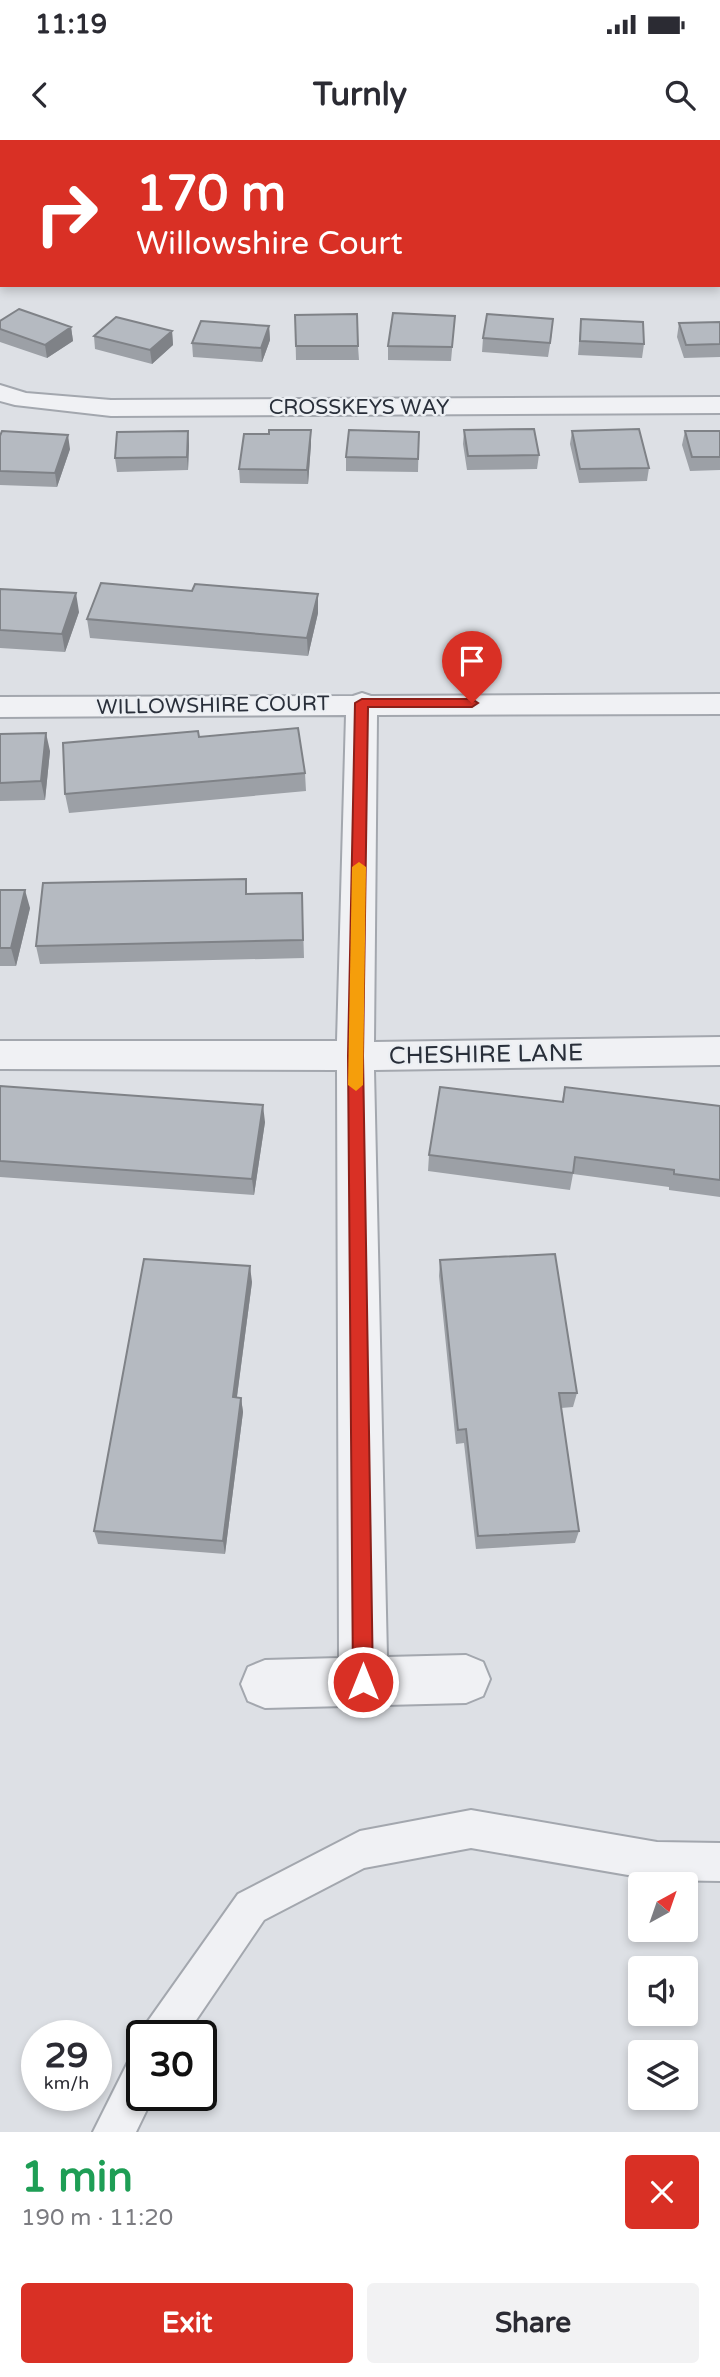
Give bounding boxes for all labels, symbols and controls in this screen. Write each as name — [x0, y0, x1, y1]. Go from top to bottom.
text: 11:19 — [35, 9, 107, 40]
icon: back — [21, 76, 59, 114]
text: Turnly — [313, 76, 407, 114]
icon: search — [661, 76, 699, 114]
text: 170 m — [136, 165, 286, 224]
icon: right — [21, 168, 112, 259]
text: Willowshire Court — [136, 225, 403, 263]
street label: CROSSKEYS WAY — [269, 395, 449, 420]
pin — [442, 631, 502, 703]
icon: arrive — [453, 642, 491, 680]
street label: WILLOWSHIRE COURT — [96, 691, 330, 720]
street label: CHESHIRE LANE — [389, 1038, 583, 1071]
position arrow — [326, 1645, 400, 1719]
north arrow — [628, 1872, 698, 1942]
map controls — [628, 1872, 698, 2110]
button: sound — [628, 1956, 698, 2026]
speed limit sign: 30 — [126, 2020, 217, 2111]
text: 29 — [45, 2035, 88, 2077]
button: layers — [628, 2040, 698, 2110]
text: km/h — [44, 2072, 89, 2094]
text: 1 min — [21, 2152, 133, 2203]
button: close — [625, 2155, 699, 2229]
text: 190 m · 11:20 — [21, 2204, 173, 2232]
button: Exit — [21, 2283, 353, 2363]
button: Share — [367, 2283, 699, 2363]

